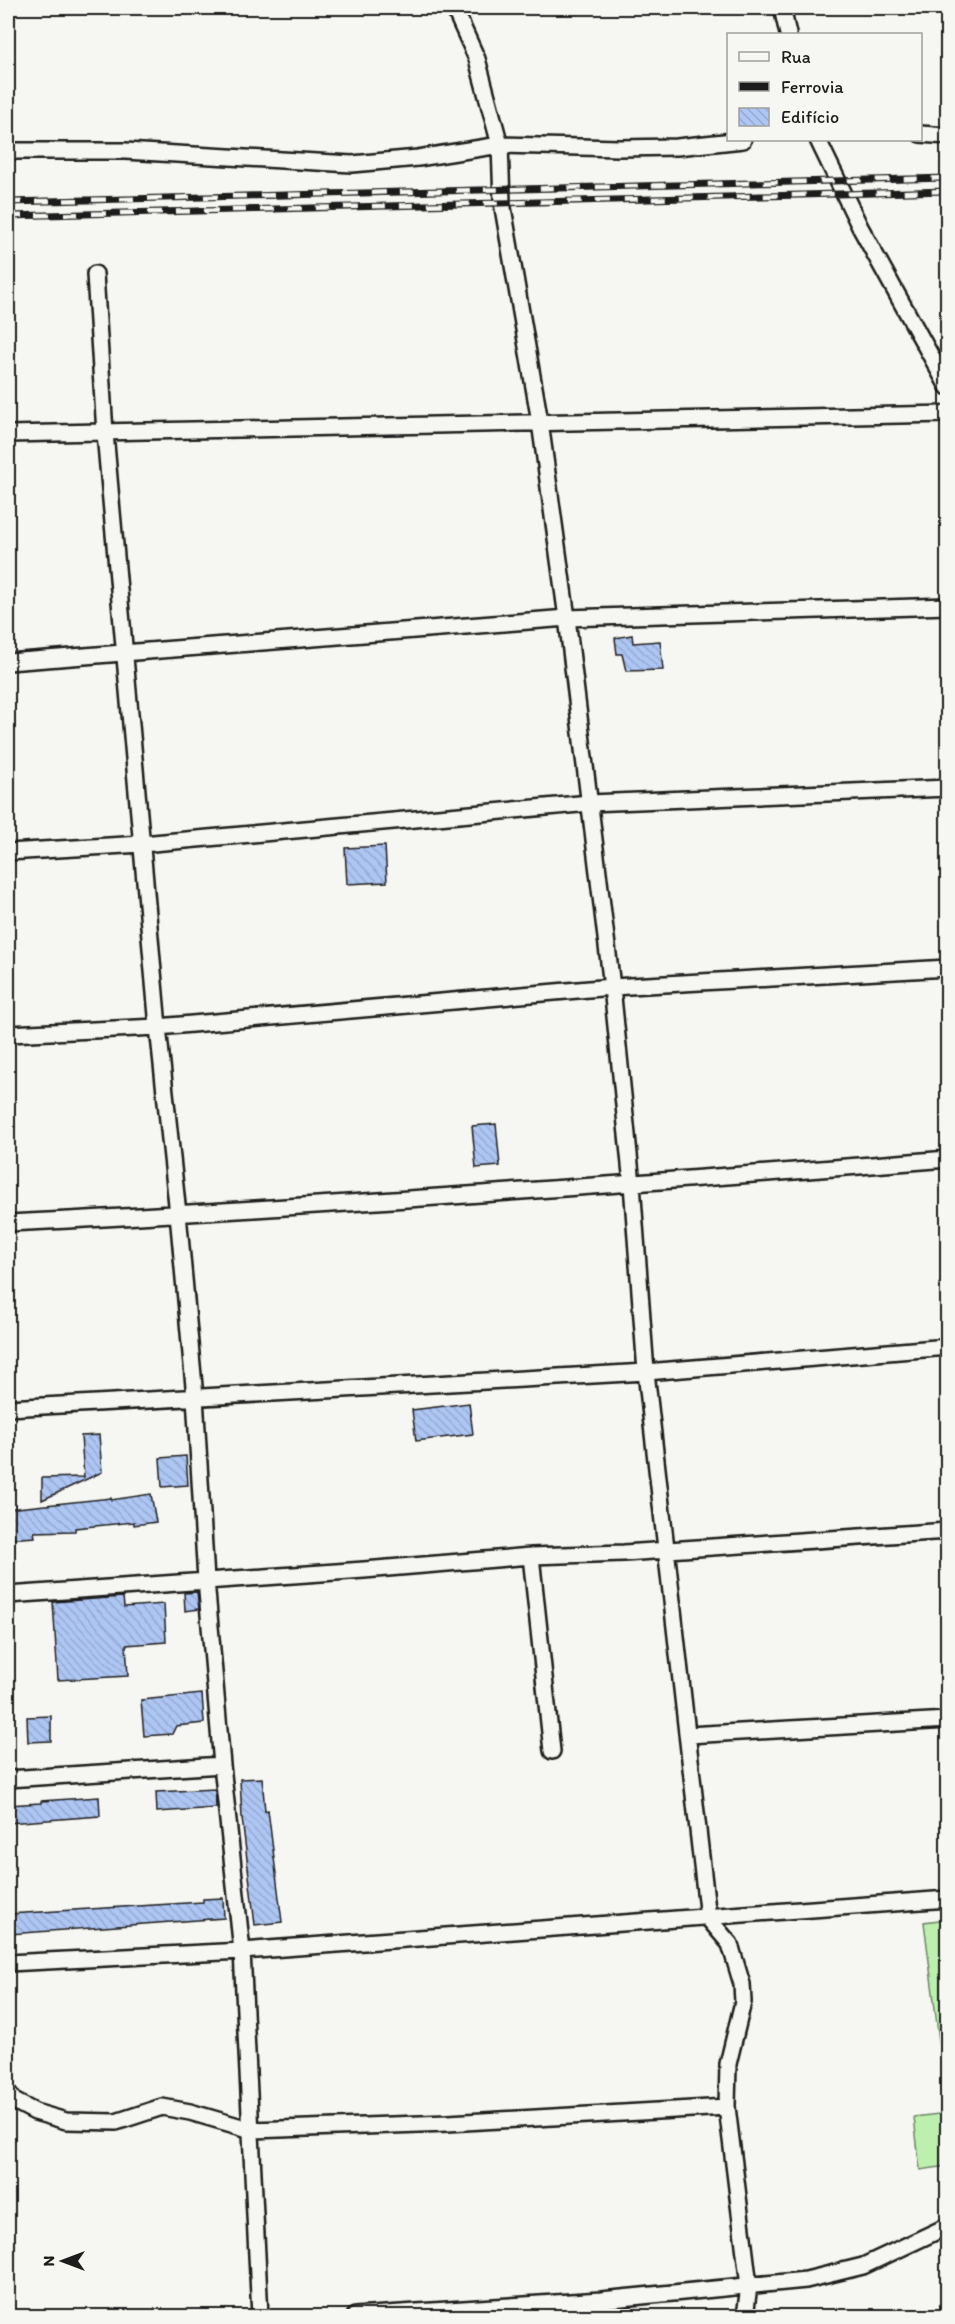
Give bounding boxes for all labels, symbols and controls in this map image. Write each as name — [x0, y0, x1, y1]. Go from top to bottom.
legend — [727, 33, 922, 141]
text: Rua — [781, 46, 811, 68]
text: Ferrovia — [781, 76, 844, 98]
text: Edifício — [781, 106, 839, 128]
north arrow — [33, 2231, 93, 2291]
text: N — [39, 2256, 58, 2266]

